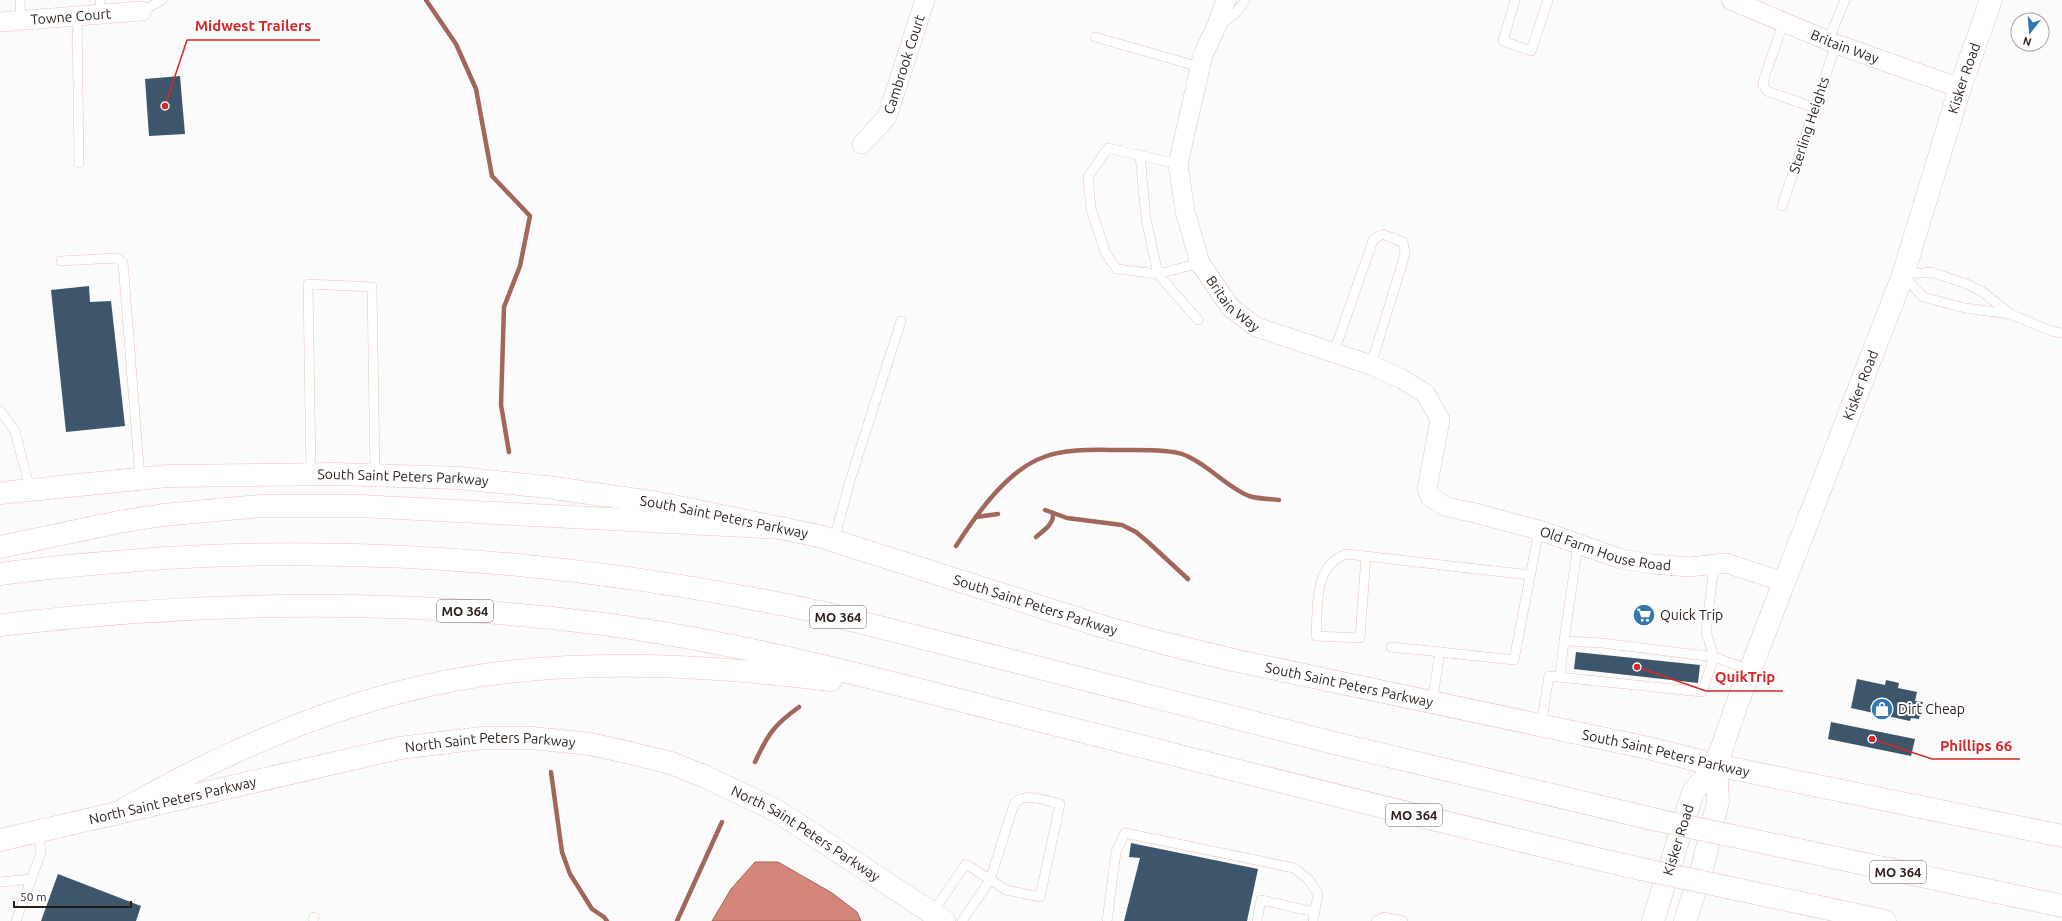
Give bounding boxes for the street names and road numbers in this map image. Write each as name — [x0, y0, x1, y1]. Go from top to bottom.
street label: Towne Court — [30, 5, 112, 28]
street label: Cambrook Court — [880, 12, 928, 116]
street label: Britain Way — [1808, 26, 1881, 67]
street label: Kisker Road — [1945, 41, 1983, 116]
street label: Sterling Heights — [1786, 75, 1832, 175]
street label: Britain Way — [1203, 273, 1263, 335]
street label: Kisker Road — [1840, 348, 1881, 422]
street label: South Saint Peters Parkway — [317, 466, 490, 489]
street label: South Saint Peters Parkway — [639, 492, 810, 542]
street label: Old Farm House Road — [1538, 523, 1672, 574]
street label: South Saint Peters Parkway — [951, 571, 1119, 638]
road number: MO 364 — [437, 600, 493, 622]
road number: MO 364 — [810, 606, 866, 628]
street label: South Saint Peters Parkway — [1264, 659, 1435, 710]
street label: South Saint Peters Parkway — [1581, 726, 1751, 780]
street label: North Saint Peters Parkway — [404, 730, 576, 755]
street label: North Saint Peters Parkway — [87, 773, 258, 827]
street label: North Saint Peters Parkway — [729, 782, 883, 885]
street label: Kisker Road — [1660, 802, 1697, 877]
road number: MO 364 — [1386, 804, 1442, 826]
road number: MO 364 — [1870, 861, 1926, 883]

